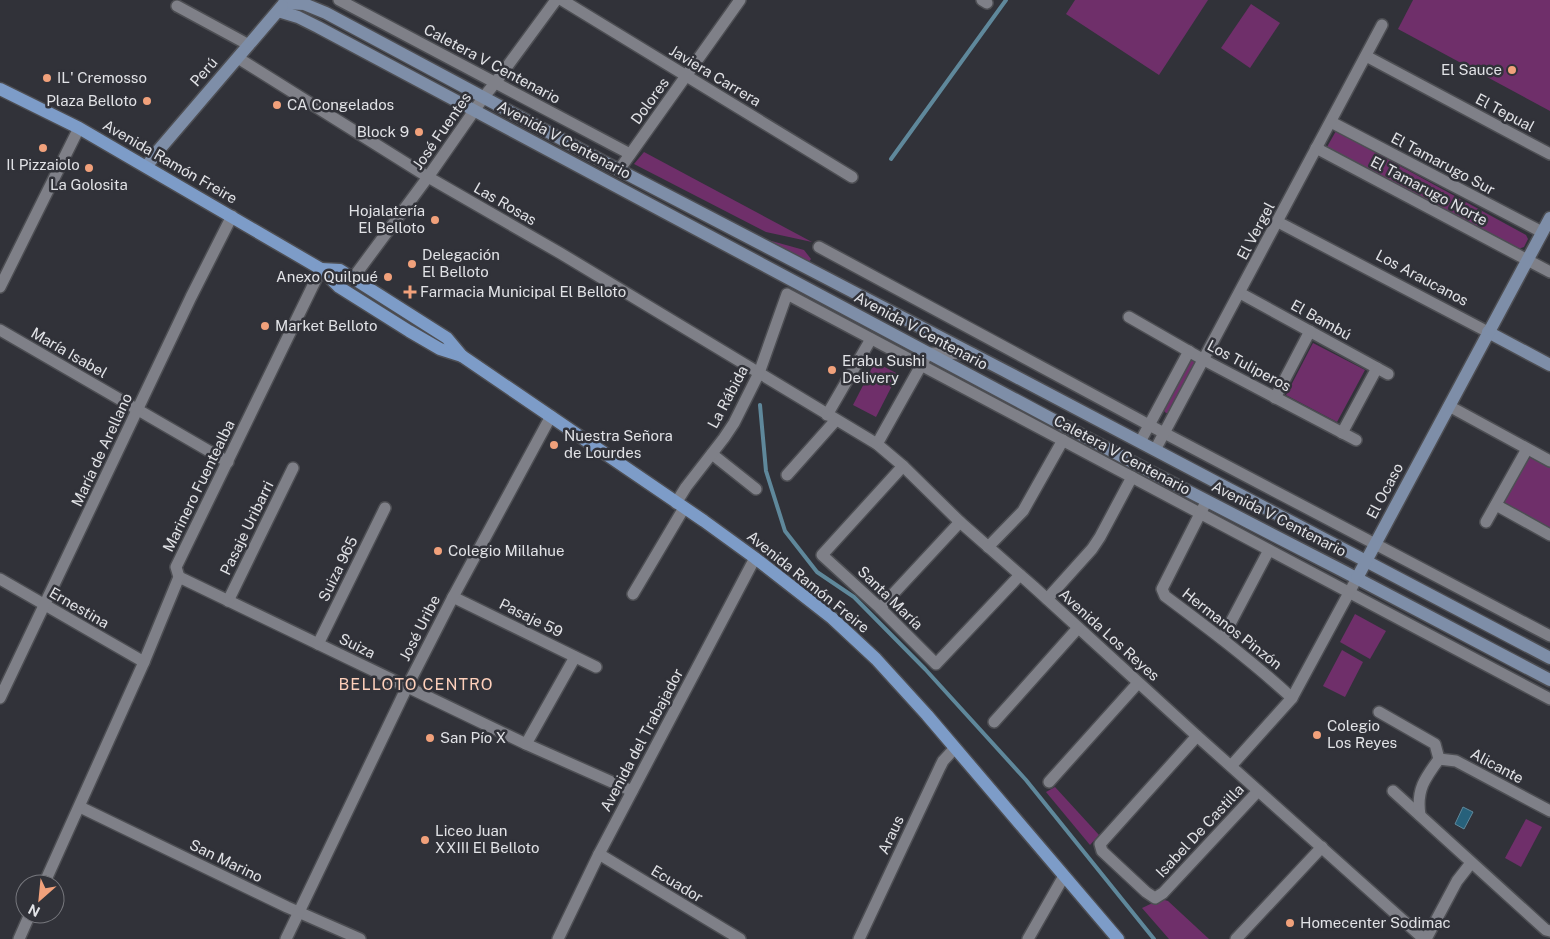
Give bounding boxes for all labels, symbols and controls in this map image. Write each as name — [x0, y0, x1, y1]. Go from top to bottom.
street label: Caletera V Centenario — [421, 20, 563, 107]
street label: Javiera Carrera — [666, 42, 764, 110]
street label: Perú — [187, 54, 221, 90]
place label: El Sauce — [1441, 61, 1502, 78]
marker: El Sauce — [1506, 64, 1518, 76]
place label: IL' Cremosso — [57, 69, 147, 86]
marker: IL' Cremosso — [41, 72, 53, 84]
street label: Dolores — [627, 74, 672, 127]
street label: José Fuentes — [409, 89, 474, 172]
street label: El Tepual — [1473, 90, 1538, 135]
place label: Plaza Belloto — [46, 92, 137, 109]
marker: Plaza Belloto — [141, 95, 153, 107]
place label: CA Congelados — [287, 96, 394, 113]
street label: Avenida V Centenario — [495, 97, 634, 182]
marker: CA Congelados — [271, 99, 283, 111]
street label: Avenida Ramón Freire — [100, 116, 240, 207]
place label: Block 9 — [357, 123, 409, 140]
marker: Block 9 — [413, 126, 425, 138]
street label: El Tamarugo Sur — [1388, 129, 1498, 198]
marker: Il Pizzaiolo — [37, 142, 49, 154]
street label: El Tamarugo Norte — [1368, 153, 1491, 229]
place label: Il Pizzaiolo — [6, 156, 80, 173]
marker: La Golosita — [83, 162, 95, 174]
place label: La Golosita — [50, 176, 128, 193]
street label: Las Rosas — [471, 179, 540, 228]
street label: El Vergel — [1233, 199, 1278, 262]
place label: Hojalatería El Belloto — [349, 202, 425, 236]
marker: Hojalatería El Belloto — [429, 214, 441, 226]
place label: Delegación El Belloto — [422, 246, 500, 280]
street label: Los Araucanos — [1373, 246, 1471, 309]
marker: Delegación El Belloto — [406, 258, 418, 270]
place label: Anexo Quilpué — [276, 268, 378, 285]
marker: Anexo Quilpué — [382, 271, 394, 283]
place label: Farmacia Municipal El Belloto — [420, 283, 626, 300]
marker: Farmacia Municipal El Belloto — [404, 286, 416, 298]
street label: Avenida V Centenario — [852, 288, 991, 373]
street label: El Bambú — [1288, 296, 1354, 343]
place label: Market Belloto — [275, 317, 377, 334]
marker: Market Belloto — [259, 320, 271, 332]
street label: María Isabel — [28, 324, 110, 381]
street label: Los Tuliperos — [1204, 336, 1294, 395]
place label: Erabu Sushi Delivery — [842, 352, 925, 386]
street label: La Rábida — [704, 363, 751, 431]
marker: Erabu Sushi Delivery — [826, 364, 838, 376]
street label: María de Arellano — [68, 391, 135, 509]
street label: Caletera V Centenario — [1051, 411, 1193, 498]
street label: Marinero Fuentealba — [159, 417, 238, 554]
place label: Nuestra Señora de Lourdes — [564, 427, 673, 461]
marker: Nuestra Señora de Lourdes — [548, 439, 560, 451]
street label: El Ocaso — [1363, 460, 1406, 521]
street label: Avenida V Centenario — [1209, 477, 1349, 560]
street label: Pasaje Uribarri — [216, 478, 277, 577]
street label: Avenida Ramón Freire — [744, 527, 873, 636]
street label: Suiza 965 — [315, 534, 361, 604]
place label: Colegio Millahue — [448, 542, 565, 559]
marker: Colegio Millahue — [432, 545, 444, 557]
street label: Santa María — [854, 562, 926, 633]
street label: Ernestina — [46, 584, 112, 631]
street label: Hermanos Pinzón — [1179, 584, 1285, 673]
street label: Avenida Los Reyes — [1056, 585, 1163, 684]
street label: José Uribe — [396, 592, 443, 663]
street label: Pasaje 59 — [497, 595, 566, 640]
street label: Suiza — [336, 630, 378, 662]
street label: Avenida del Trabajador — [597, 665, 687, 814]
district label: BELLOTO CENTRO — [339, 675, 493, 694]
place label: Colegio Los Reyes — [1327, 717, 1397, 751]
place label: San Pío X — [440, 729, 506, 746]
marker: Colegio Los Reyes — [1311, 729, 1323, 741]
marker: San Pío X — [424, 732, 436, 744]
street label: Alicante — [1468, 745, 1527, 787]
street label: Isabel De Castilla — [1152, 781, 1247, 881]
street label: Araus — [874, 813, 907, 857]
place label: Liceo Juan XXIII El Belloto — [435, 822, 539, 856]
marker: Liceo Juan XXIII El Belloto — [419, 834, 431, 846]
street label: San Marino — [187, 836, 265, 885]
street label: Ecuador — [648, 861, 706, 906]
north arrow — [15, 874, 65, 924]
text: N — [26, 901, 43, 920]
place label: Homecenter Sodimac — [1300, 914, 1451, 931]
marker: Homecenter Sodimac — [1284, 917, 1296, 929]

